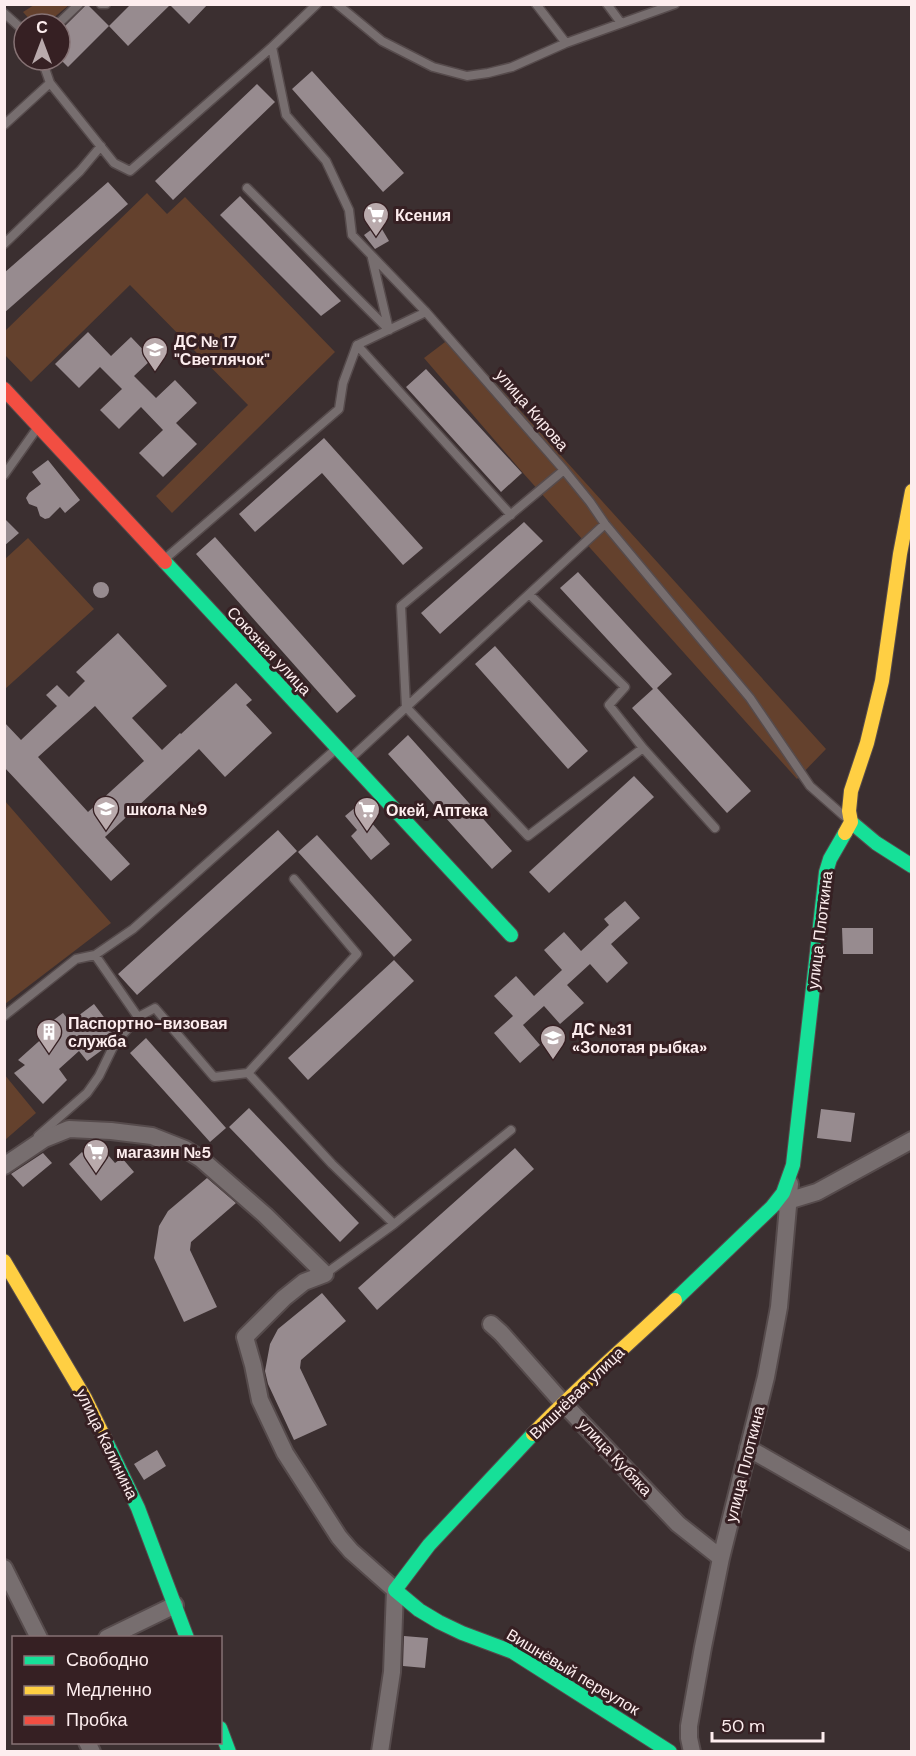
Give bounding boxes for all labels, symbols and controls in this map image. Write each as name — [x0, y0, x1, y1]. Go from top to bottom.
north arrow — [12, 12, 72, 72]
text: С — [36, 17, 48, 38]
supermarket icon: Ксения — [361, 200, 391, 238]
place label: Ксения — [395, 205, 451, 226]
place label: ДС № 17 "Светлячок" — [174, 331, 270, 370]
school or university icon: ДС № 17 "Светлячок" — [140, 335, 170, 373]
street label: улица Кирова — [491, 365, 573, 455]
street label: Союзная улица — [222, 602, 316, 700]
school or university icon: школа №9 — [91, 794, 121, 832]
supermarket icon: Окей, Аптека — [352, 795, 382, 833]
place label: школа №9 — [126, 799, 207, 820]
place label: Окей, Аптека — [386, 800, 488, 821]
street label: улица Плоткина — [802, 870, 838, 990]
place label: Паспортно-визовая служба — [68, 1013, 228, 1052]
building icon: Паспортно-визовая служба — [34, 1017, 64, 1055]
place label: ДС №31 «Золотая рыбка» — [572, 1019, 707, 1058]
school or university icon: ДС №31 «Золотая рыбка» — [538, 1023, 568, 1061]
supermarket icon: магазин №5 — [81, 1137, 111, 1175]
place label: магазин №5 — [116, 1142, 211, 1163]
street label: Вишнёвая улица — [525, 1342, 629, 1444]
street label: улица Калинина — [71, 1385, 143, 1503]
street label: улица Плоткина — [720, 1404, 770, 1524]
street label: улица Кубяка — [573, 1413, 657, 1501]
street label: Вишнёвый переулок — [503, 1624, 644, 1721]
legend — [12, 1636, 222, 1744]
text: Свободно — [66, 1648, 149, 1672]
text: Медленно — [66, 1678, 152, 1702]
scale bar — [712, 1705, 823, 1743]
text: Пробка — [66, 1708, 129, 1732]
text: 50 m — [721, 1714, 765, 1738]

